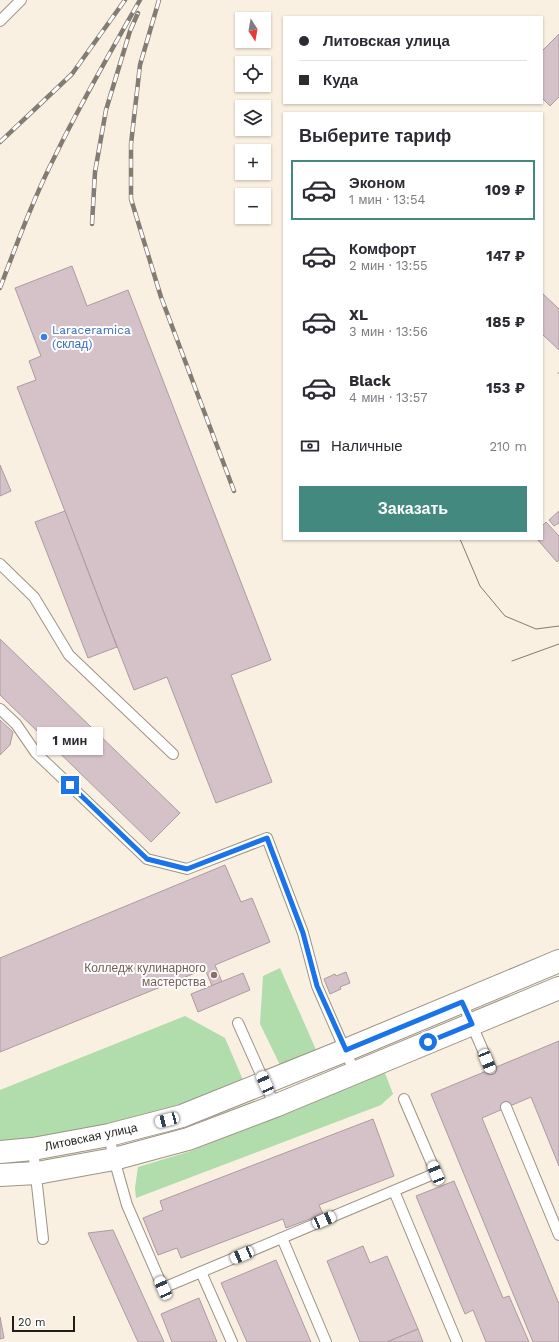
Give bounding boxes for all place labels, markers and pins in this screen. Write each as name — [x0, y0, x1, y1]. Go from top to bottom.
place label: Laraceramica (склад) — [52, 323, 131, 351]
marker: Laraceramica (склад) — [39, 332, 49, 342]
place label: Колледж кулинарного мастерства — [84, 961, 206, 989]
marker: Колледж кулинарного мастерства — [209, 970, 219, 980]

